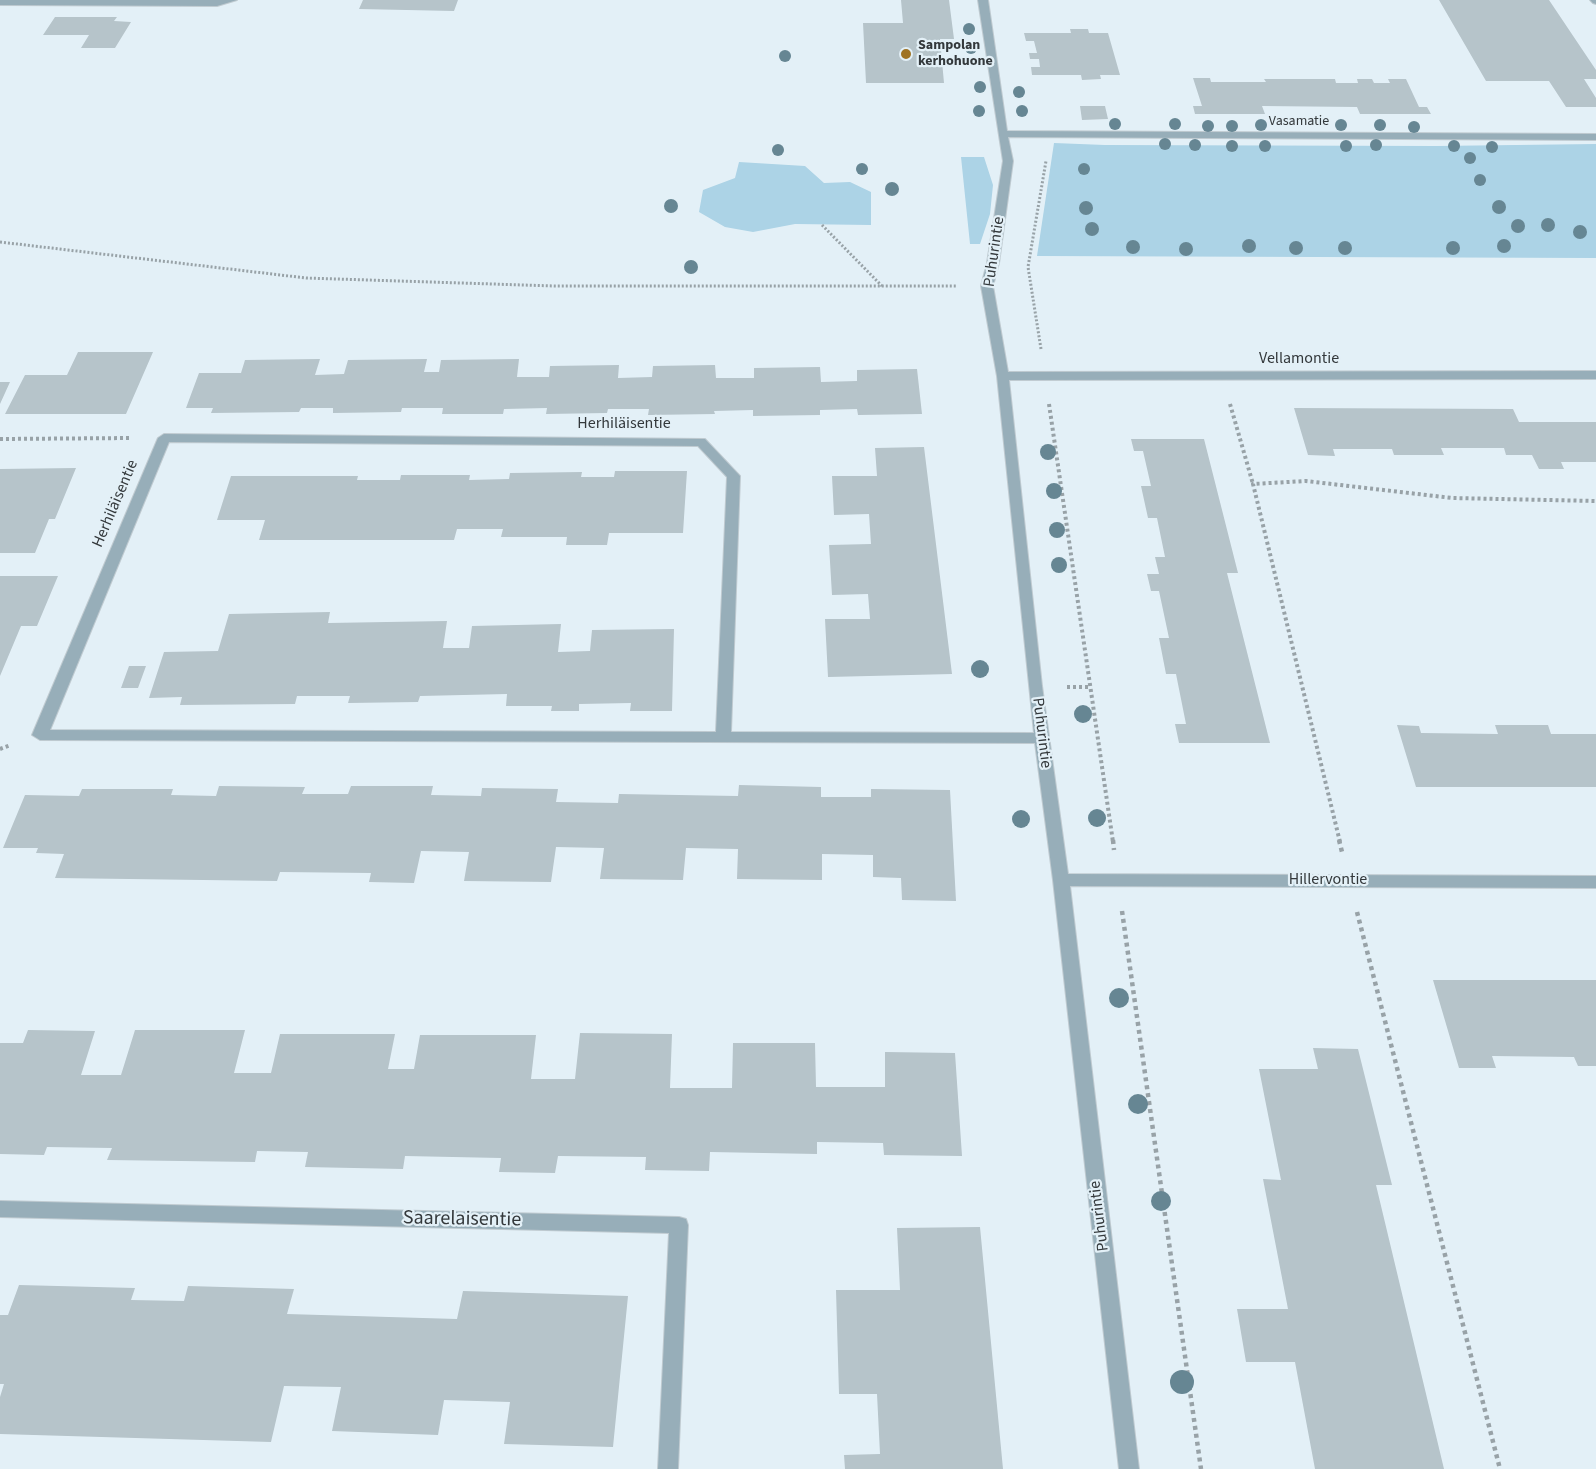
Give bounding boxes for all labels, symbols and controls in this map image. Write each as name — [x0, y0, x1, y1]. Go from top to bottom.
place label: Sampolan kerhohuone — [918, 38, 993, 70]
marker: Sampolan kerhohuone — [899, 47, 913, 61]
street label: Vasamatie — [1269, 114, 1329, 130]
street label: Puhurintie — [981, 216, 1009, 288]
street label: Vellamontie — [1259, 349, 1339, 369]
street label: Herhiläisentie — [577, 414, 671, 434]
street label: Herhiläisentie — [89, 457, 143, 551]
street label: Puhurintie — [1027, 697, 1055, 769]
street label: Hillervontie — [1289, 870, 1367, 890]
street label: Puhurintie — [1086, 1180, 1114, 1252]
street label: Saarelaisentie — [403, 1207, 521, 1233]

